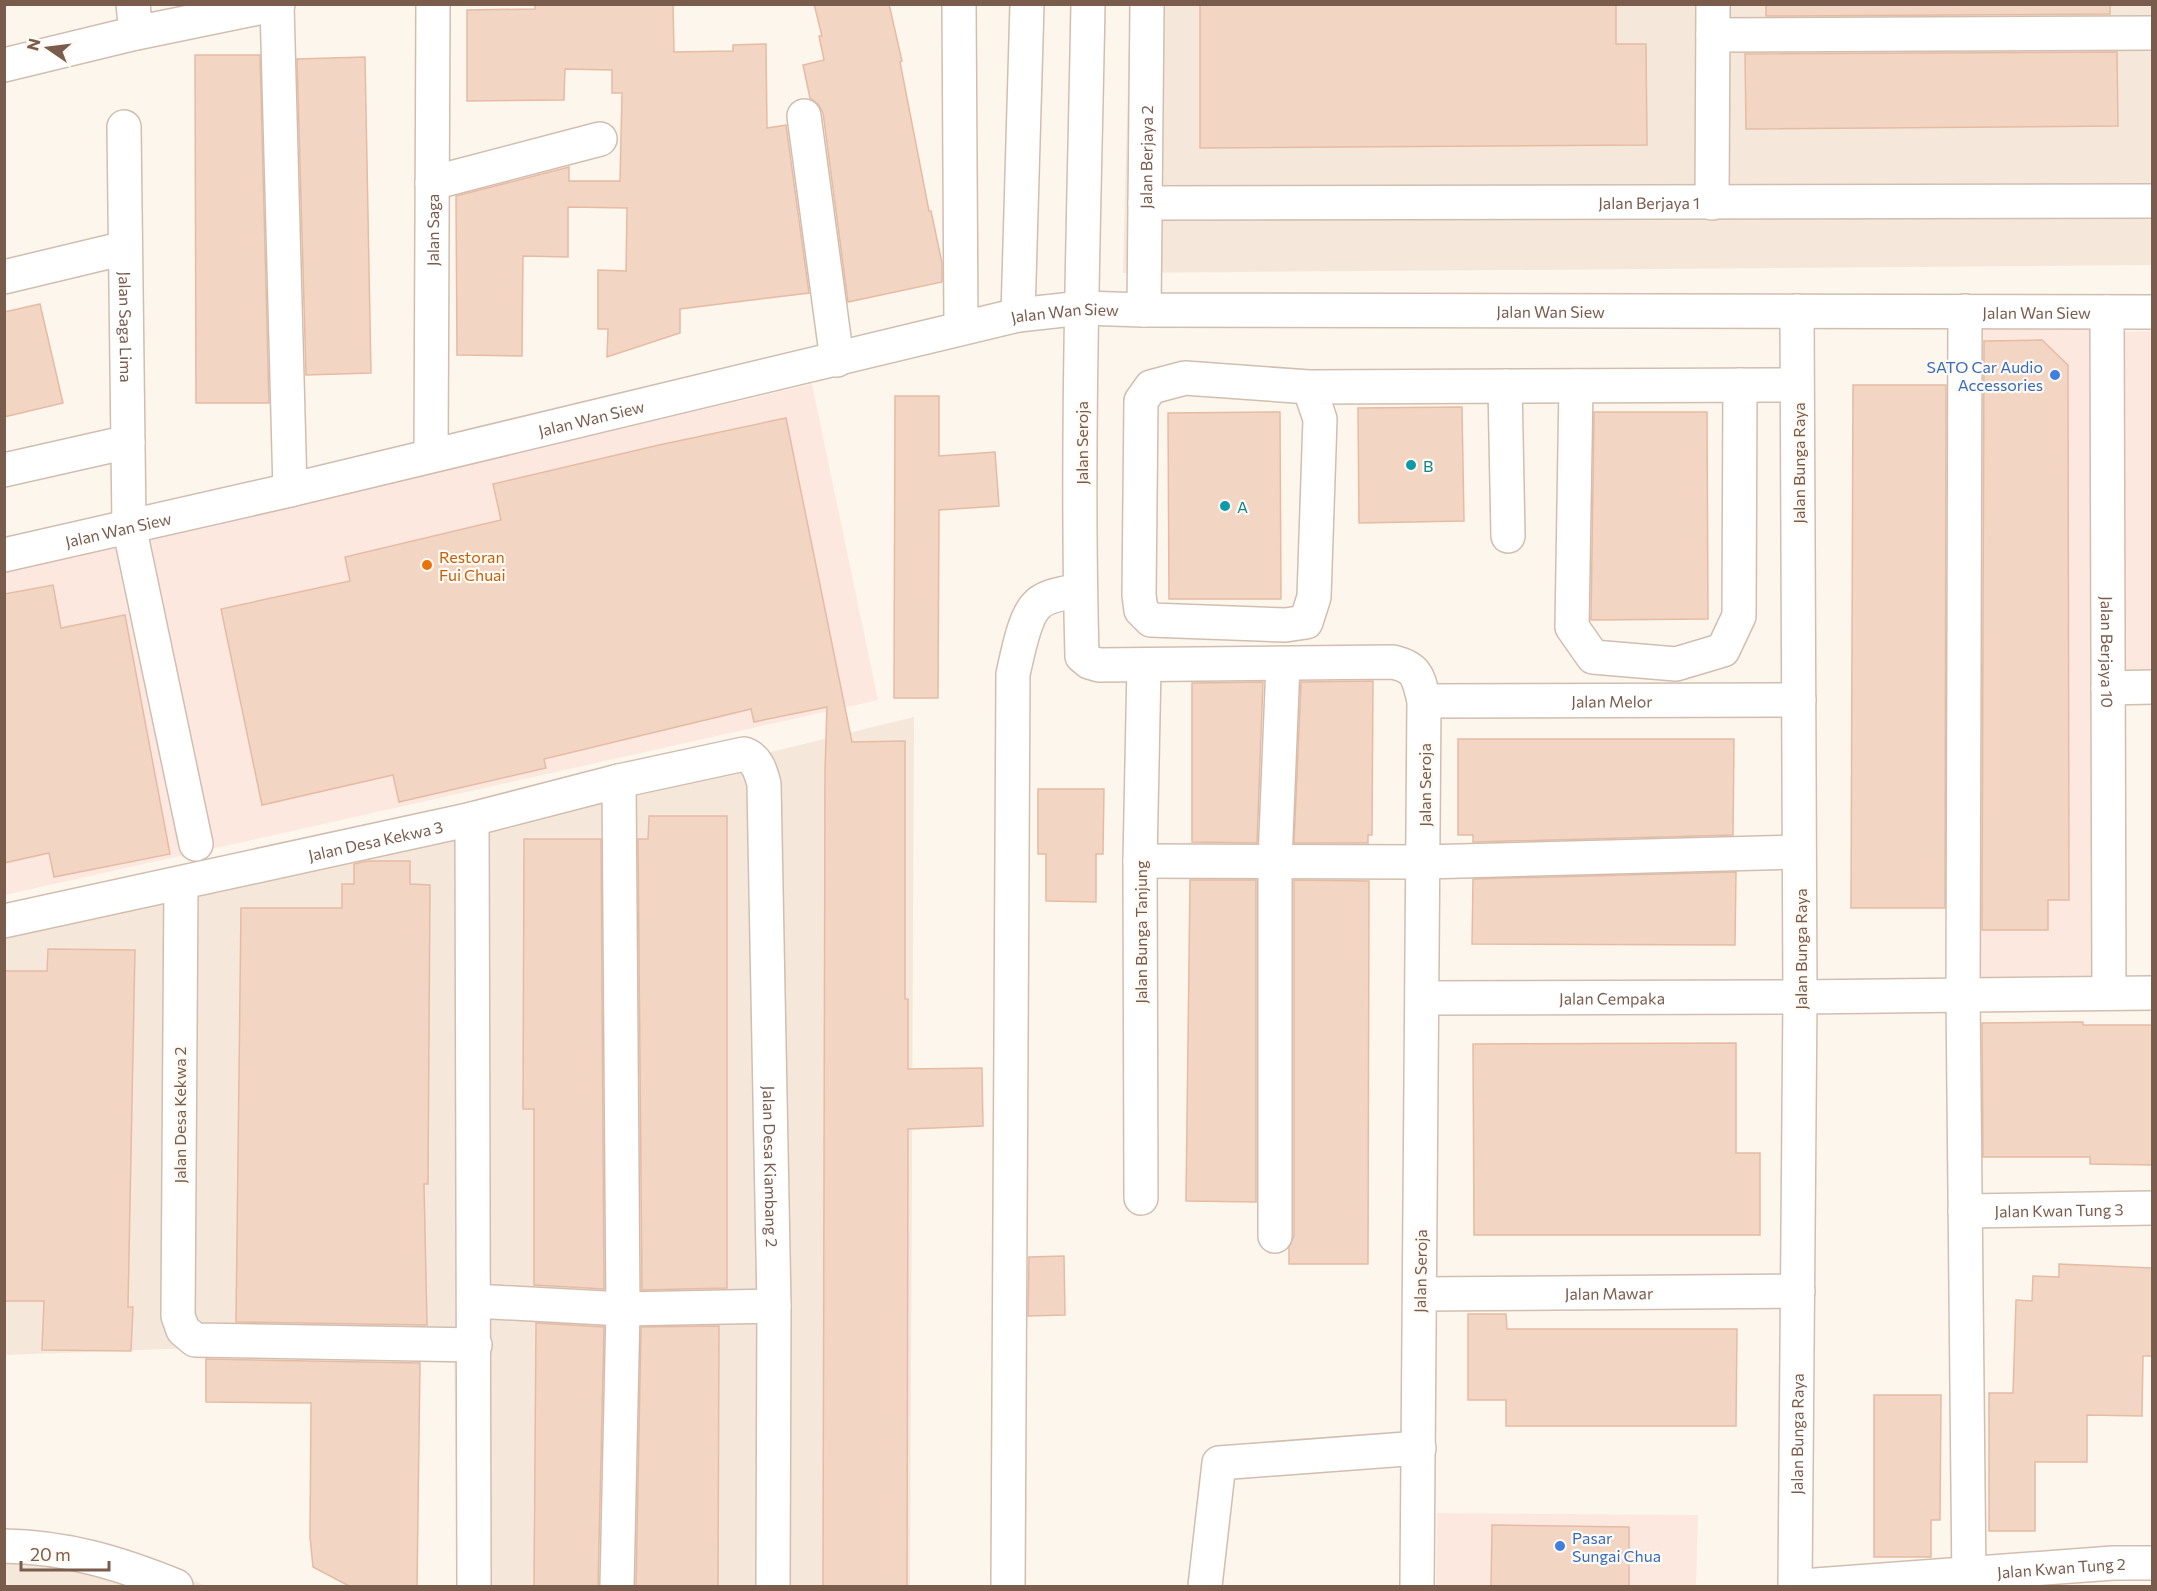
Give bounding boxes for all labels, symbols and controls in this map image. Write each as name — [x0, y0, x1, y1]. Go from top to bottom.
north arrow — [18, 18, 78, 78]
text: N — [22, 36, 44, 52]
street label: Jalan Berjaya 2 — [1135, 105, 1156, 209]
street label: Jalan Berjaya 1 — [1598, 192, 1700, 212]
street label: Jalan Saga — [422, 194, 442, 266]
street label: Jalan Saga Lima — [116, 271, 137, 383]
street label: Jalan Wan Siew — [1009, 298, 1119, 326]
street label: Jalan Wan Siew — [1496, 301, 1605, 320]
street label: Jalan Wan Siew — [1982, 302, 2091, 321]
place label: SATO Car Audio Accessories — [1927, 357, 2043, 394]
marker: SATO Car Audio Accessories — [2048, 368, 2062, 382]
street label: Jalan Wan Siew — [536, 396, 646, 440]
street label: Jalan Seroja — [1072, 401, 1091, 485]
street label: Jalan Bunga Raya — [1789, 402, 1808, 524]
place label: B — [1423, 456, 1433, 475]
marker: B — [1404, 458, 1418, 472]
place label: A — [1237, 497, 1248, 516]
marker: A — [1218, 499, 1232, 513]
street label: Jalan Wan Siew — [63, 508, 173, 550]
place label: Restoran Fui Chuai — [439, 547, 506, 584]
marker: Restoran Fui Chuai — [420, 558, 434, 572]
street label: Jalan Berjaya 10 — [2098, 596, 2118, 708]
street label: Jalan Melor — [1571, 691, 1653, 710]
street label: Jalan Seroja — [1415, 743, 1434, 827]
street label: Jalan Desa Kekwa 3 — [306, 816, 444, 864]
street label: Jalan Bunga Tanjung — [1131, 860, 1150, 1004]
street label: Jalan Bunga Raya — [1791, 888, 1810, 1010]
street label: Jalan Cempaka — [1559, 988, 1665, 1007]
street label: Jalan Desa Kekwa 2 — [170, 1046, 189, 1183]
street label: Jalan Desa Kiambang 2 — [760, 1085, 782, 1248]
street label: Jalan Kwan Tung 3 — [1994, 1199, 2124, 1220]
street label: Jalan Seroja — [1410, 1229, 1430, 1313]
street label: Jalan Mawar — [1565, 1283, 1654, 1302]
street label: Jalan Bunga Raya — [1786, 1373, 1806, 1495]
place label: Pasar Sungai Chua — [1572, 1528, 1661, 1565]
scale bar — [21, 1534, 110, 1572]
marker: Pasar Sungai Chua — [1553, 1539, 1567, 1553]
text: 20 m — [30, 1543, 71, 1565]
street label: Jalan Kwan Tung 2 — [1996, 1553, 2126, 1581]

